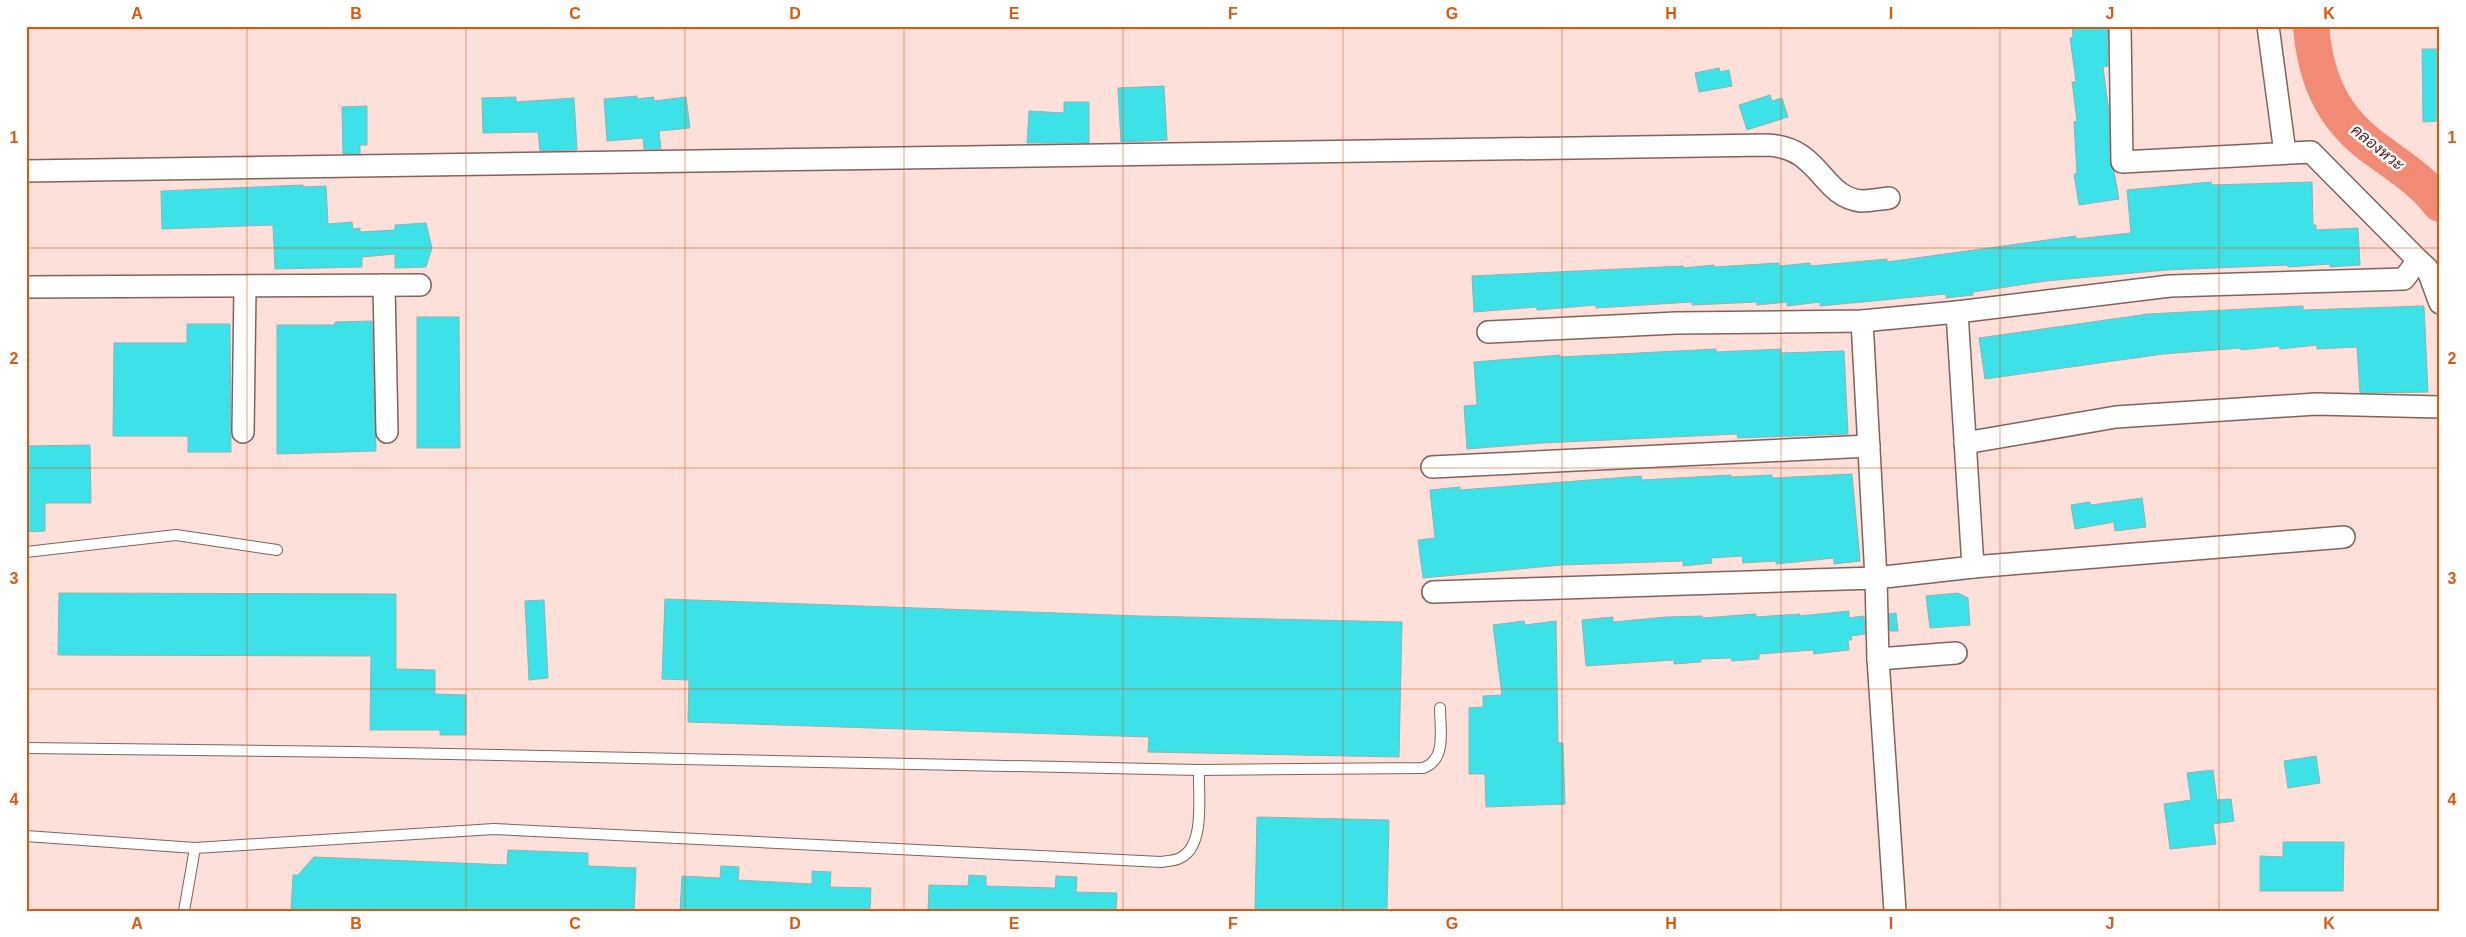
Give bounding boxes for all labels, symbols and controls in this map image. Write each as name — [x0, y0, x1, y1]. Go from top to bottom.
text: A — [131, 5, 143, 22]
text: B — [350, 5, 362, 22]
text: C — [569, 5, 581, 22]
text: D — [789, 5, 801, 22]
text: E — [1009, 5, 1020, 22]
text: F — [1228, 5, 1238, 22]
text: G — [1446, 5, 1458, 22]
text: H — [1665, 5, 1677, 22]
text: I — [1889, 5, 1893, 22]
text: J — [2106, 5, 2114, 22]
text: K — [2323, 5, 2335, 22]
water label: คลองหวะ — [2348, 121, 2408, 174]
text: 1 — [10, 129, 19, 146]
text: 1 — [2448, 129, 2457, 146]
text: 2 — [10, 350, 19, 367]
text: 2 — [2448, 350, 2457, 367]
text: 3 — [10, 570, 19, 587]
text: 3 — [2448, 570, 2457, 587]
text: 4 — [10, 791, 19, 808]
text: 4 — [2448, 791, 2457, 808]
text: A — [131, 915, 143, 932]
text: B — [350, 915, 362, 932]
text: C — [569, 915, 581, 932]
text: D — [789, 915, 801, 932]
text: E — [1009, 915, 1020, 932]
text: F — [1228, 915, 1238, 932]
text: G — [1446, 915, 1458, 932]
text: H — [1665, 915, 1677, 932]
text: I — [1889, 915, 1893, 932]
text: J — [2106, 915, 2114, 932]
text: K — [2323, 915, 2335, 932]

